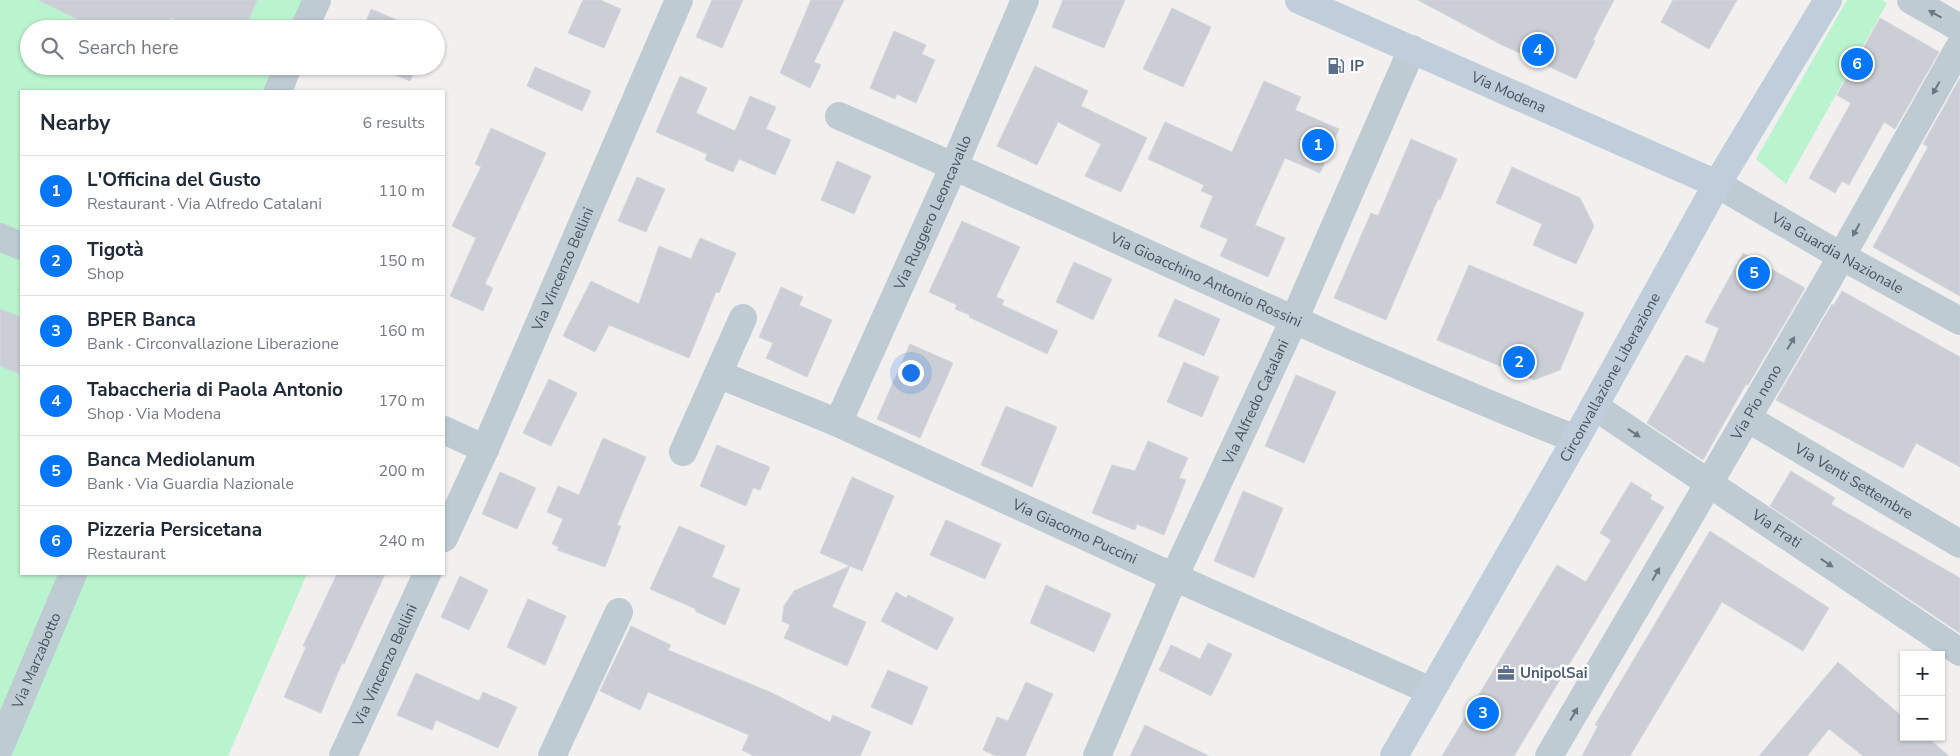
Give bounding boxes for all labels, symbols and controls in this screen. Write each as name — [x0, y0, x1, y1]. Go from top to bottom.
one-way arrow — [1928, 10, 1943, 18]
search box — [20, 20, 445, 75]
pin: 4 — [1522, 31, 1554, 69]
icon: search — [38, 34, 66, 62]
text: Search here — [78, 35, 179, 61]
pin: 6 — [1841, 45, 1873, 83]
fuel station icon: IP — [1326, 56, 1346, 76]
place label: IP — [1350, 56, 1364, 76]
street label: Via Modena — [1467, 67, 1549, 118]
one-way arrow — [1932, 81, 1940, 96]
text: Nearby — [40, 109, 110, 137]
text: 6 results — [363, 112, 425, 134]
pin: 1 — [1302, 126, 1334, 164]
street label: Via Ruggero Leoncavallo — [889, 132, 976, 294]
text: L'Officina del Gusto — [87, 167, 261, 193]
text: 1 — [51, 180, 61, 202]
text: 110 m — [378, 180, 425, 202]
text: Restaurant · Via Alfredo Catalani — [87, 193, 322, 215]
street label: Via Vincenzo Bellini — [527, 204, 598, 335]
street label: Via Guardia Nazionale — [1767, 207, 1907, 298]
one-way arrow — [1852, 222, 1860, 237]
street label: Via Gioacchino Antonio Rossini — [1106, 228, 1305, 332]
text: Tigotà — [87, 237, 144, 263]
text: 2 — [51, 250, 61, 272]
text: 150 m — [378, 250, 425, 272]
pin: 5 — [1738, 254, 1770, 292]
text: Shop — [87, 263, 124, 285]
street label: Circonvallazione Liberazione — [1555, 289, 1665, 466]
text: BPER Banca — [87, 307, 196, 333]
text: 3 — [51, 320, 61, 342]
text: 160 m — [378, 320, 425, 342]
text: Bank · Circonvallazione Liberazione — [87, 333, 339, 355]
street label: Via Alfredo Catalani — [1218, 336, 1293, 469]
one-way arrow — [1786, 336, 1795, 349]
pin: 2 — [1503, 343, 1535, 381]
your location — [898, 360, 924, 386]
street label: Via Pio nono — [1726, 361, 1786, 445]
text: Tabaccheria di Paola Antonio — [87, 377, 343, 403]
text: 4 — [51, 390, 61, 412]
text: 170 m — [378, 390, 425, 412]
text: Shop · Via Modena — [87, 403, 221, 425]
one-way arrow — [1628, 428, 1641, 437]
street label: Via Venti Settembre — [1790, 438, 1917, 524]
text: Banca Mediolanum — [87, 447, 255, 473]
text: 5 — [51, 460, 61, 482]
text: 200 m — [378, 460, 425, 482]
text: Bank · Via Guardia Nazionale — [87, 473, 294, 495]
street label: Via Giacomo Puccini — [1008, 494, 1140, 569]
street label: Via Frati — [1747, 504, 1805, 553]
text: Pizzeria Persicetana — [87, 517, 262, 543]
text: 6 — [51, 530, 61, 552]
text: 240 m — [378, 530, 425, 552]
text: Restaurant — [87, 543, 166, 565]
one-way arrow — [1820, 558, 1834, 567]
one-way arrow — [1651, 567, 1660, 580]
street label: Via Vincenzo Bellini — [348, 601, 422, 731]
street label: Via Marzabotto — [7, 609, 66, 712]
map controls — [1900, 651, 1945, 741]
button: + — [1900, 651, 1945, 696]
office icon: UnipolSai — [1496, 663, 1516, 683]
place label: UnipolSai — [1520, 663, 1588, 683]
pin: 3 — [1467, 694, 1499, 732]
button: − — [1900, 696, 1945, 741]
one-way arrow — [1569, 707, 1578, 720]

